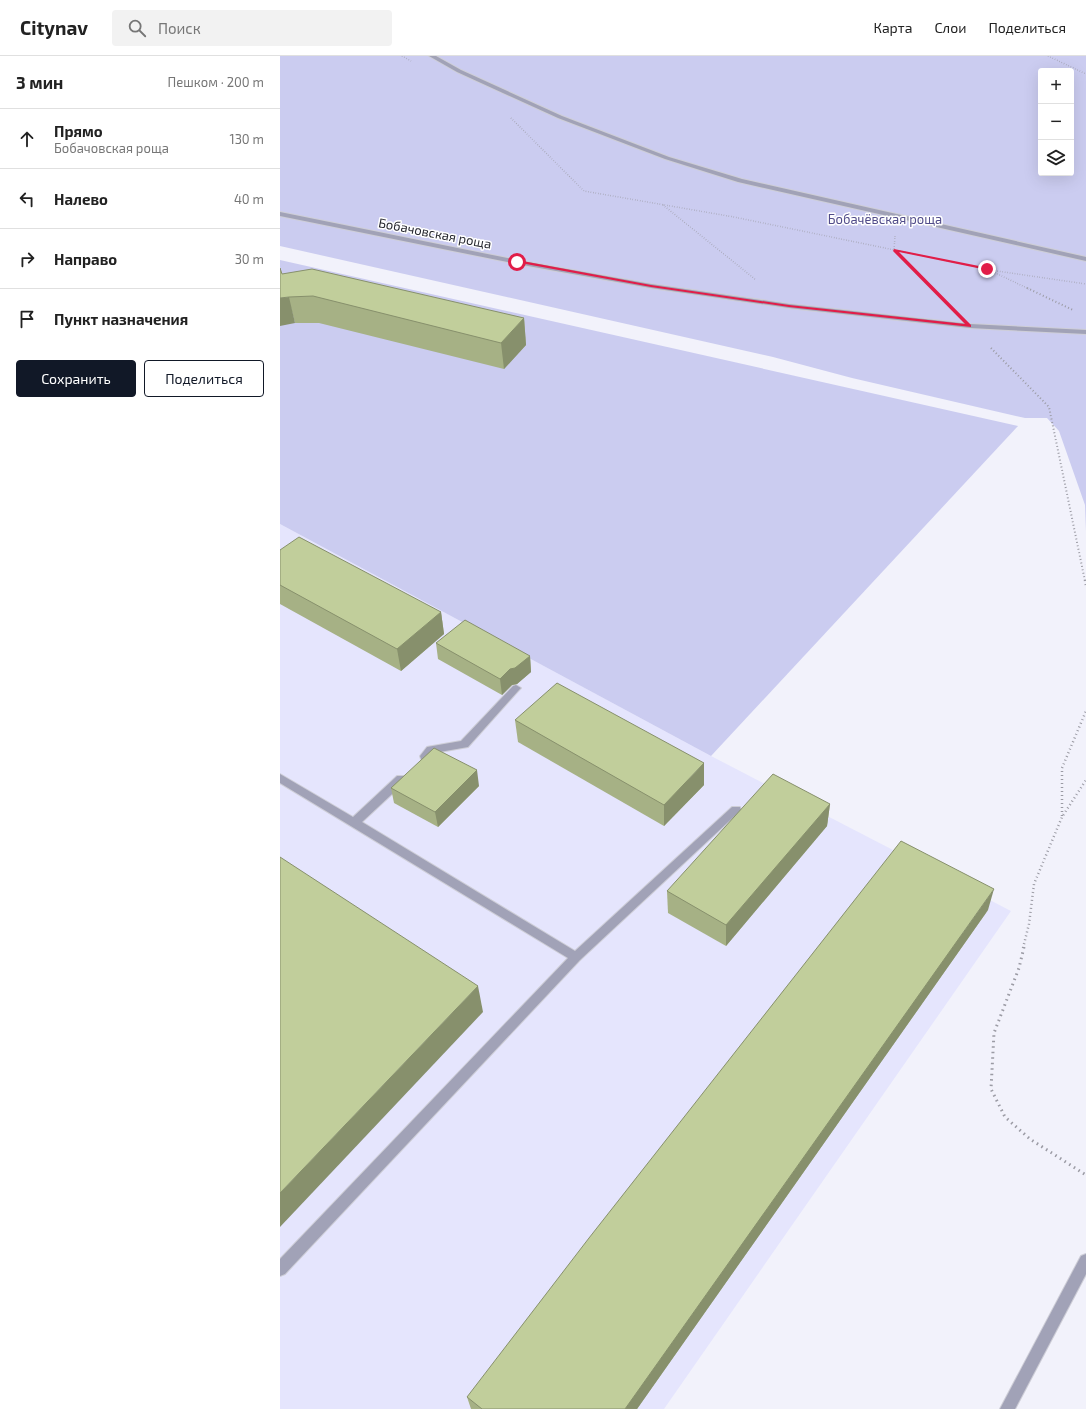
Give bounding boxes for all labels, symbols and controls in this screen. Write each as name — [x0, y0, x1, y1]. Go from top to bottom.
search box — [112, 10, 392, 46]
text: Citynav — [20, 16, 88, 39]
icon: search — [126, 17, 148, 39]
text: Поиск — [158, 19, 201, 37]
text: Карта — [873, 19, 912, 36]
text: Слои — [934, 19, 966, 36]
text: Поделиться — [988, 19, 1066, 36]
map controls — [1038, 68, 1074, 176]
button: + — [1038, 68, 1074, 104]
text: 3 мин — [16, 72, 63, 92]
text: Пешком · 200 m — [168, 74, 264, 90]
button: − — [1038, 104, 1074, 140]
text: Прямо — [54, 122, 103, 140]
icon: ahead — [16, 128, 38, 150]
text: 130 m — [229, 131, 264, 147]
text: Бобачовская роща — [54, 140, 169, 156]
button: layers — [1038, 140, 1074, 176]
icon: left — [16, 188, 38, 210]
text: Налево — [54, 190, 108, 208]
text: 40 m — [234, 191, 264, 207]
park label: Бобачёвская роща — [828, 211, 942, 227]
street label: Бобачовская роща — [377, 214, 493, 252]
icon: right — [16, 248, 38, 270]
text: Направо — [54, 250, 117, 268]
text: 30 m — [235, 251, 264, 267]
route start — [508, 253, 526, 271]
route end — [978, 260, 996, 278]
icon: arrive — [16, 308, 38, 330]
text: Пункт назначения — [54, 310, 188, 328]
button: Сохранить — [16, 360, 136, 397]
button: Поделиться — [144, 360, 264, 397]

